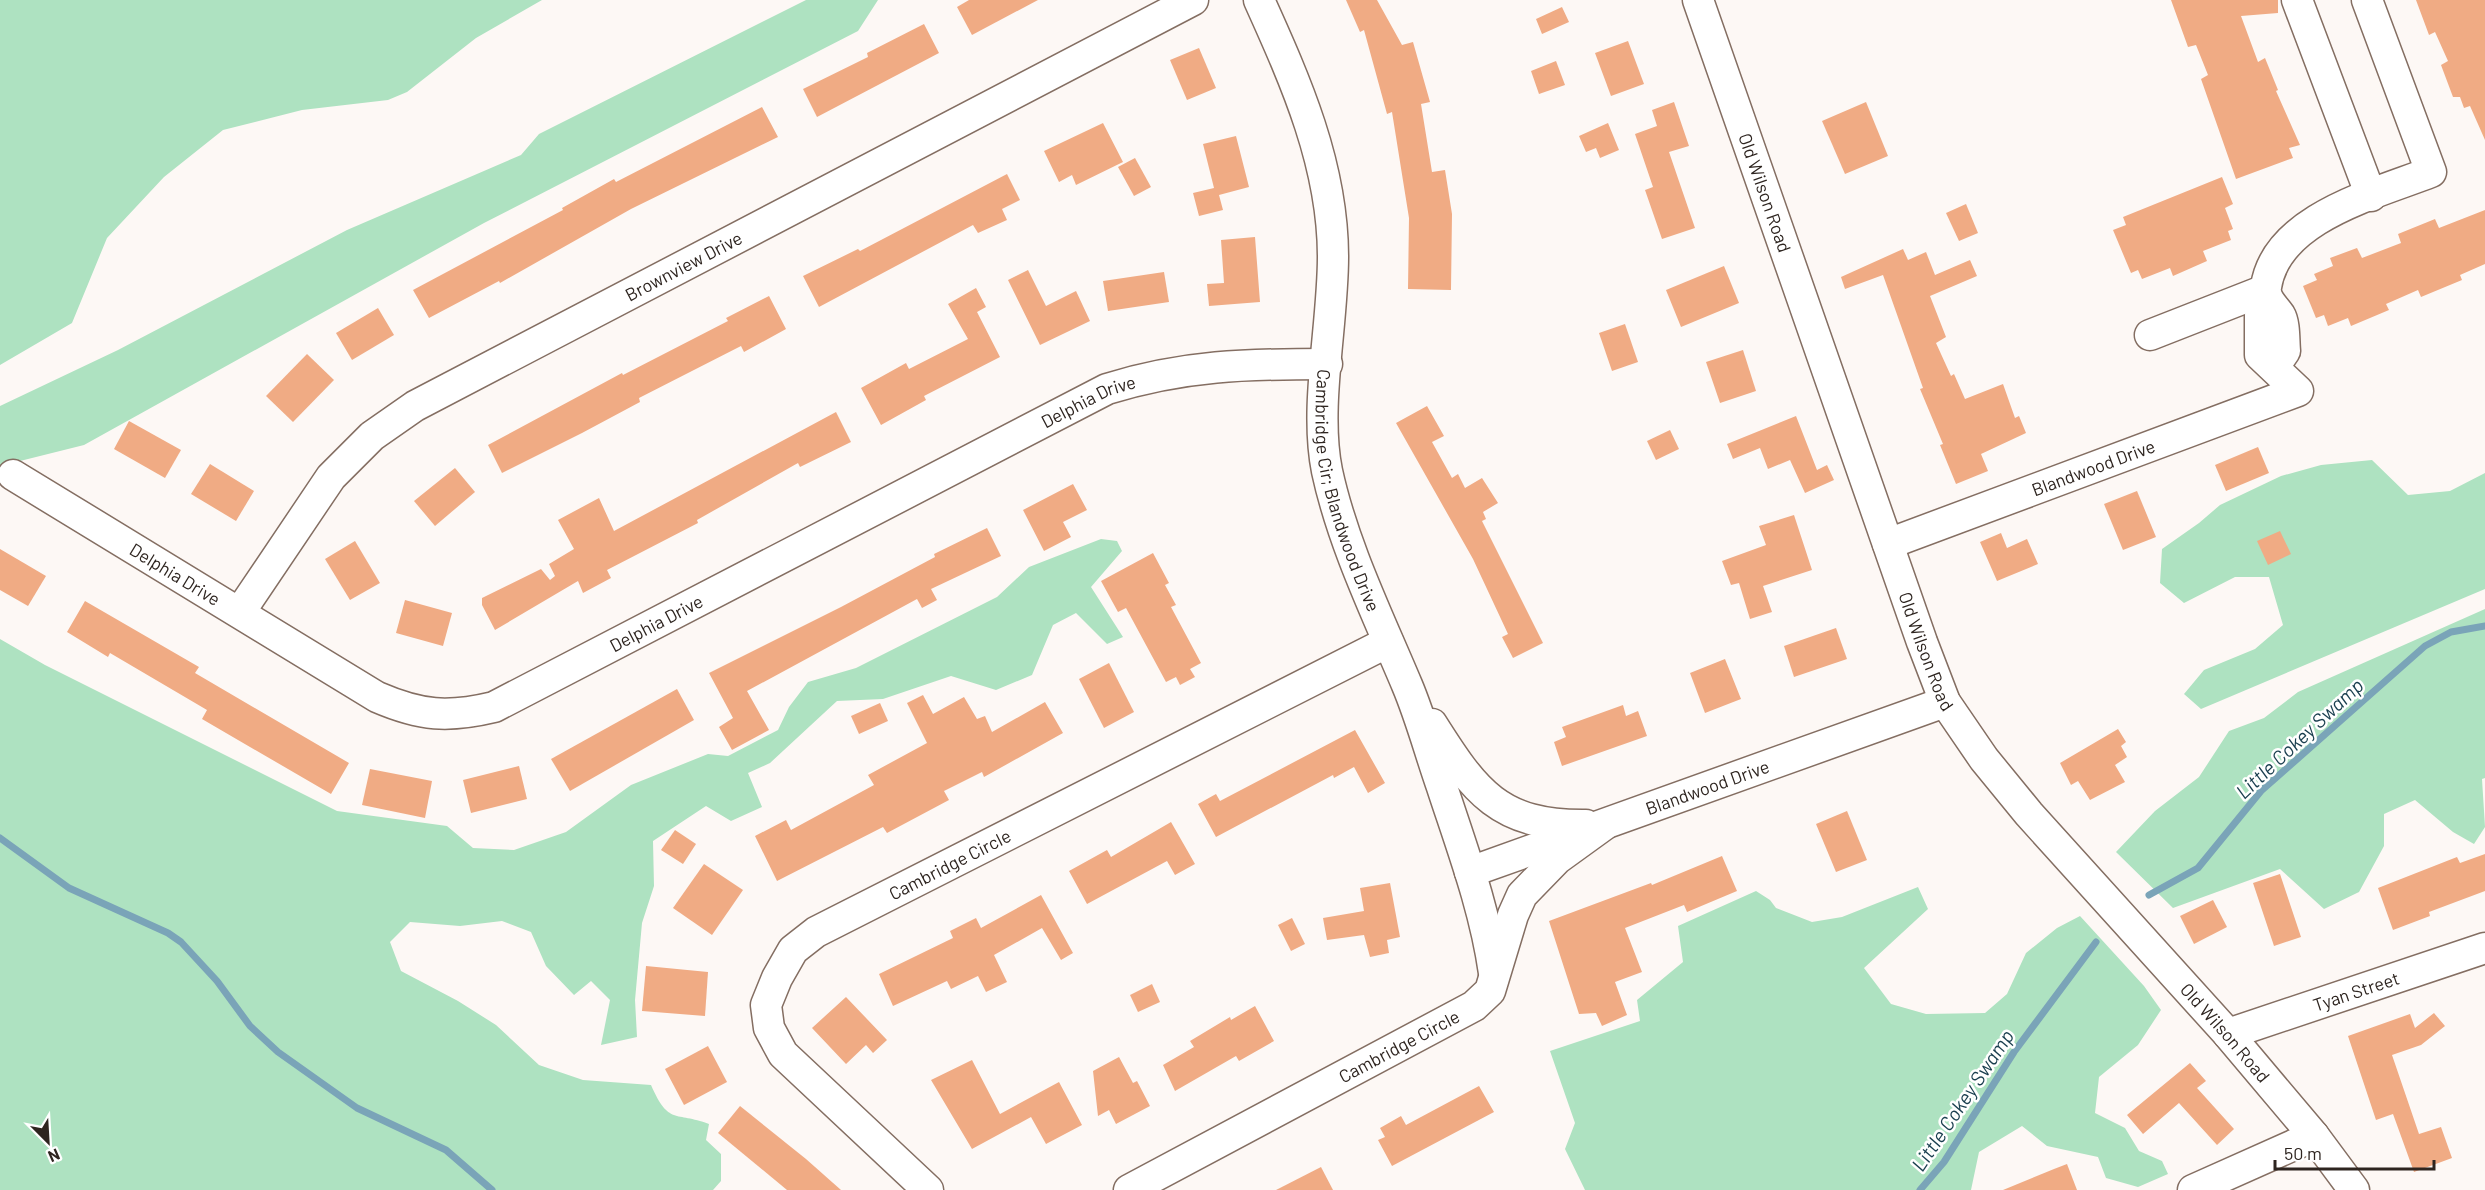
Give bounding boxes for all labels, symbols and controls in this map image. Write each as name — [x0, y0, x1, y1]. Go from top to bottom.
street label: Old Wilson Road — [1734, 130, 1796, 255]
street label: Brownview Drive — [621, 226, 746, 306]
street label: Cambridge Cir; Blandwood Drive — [1311, 368, 1385, 615]
street label: Delphia Drive — [1037, 370, 1138, 432]
street label: Blandwood Drive — [2028, 434, 2158, 500]
street label: Delphia Drive — [126, 538, 225, 610]
street label: Old Wilson Road — [1894, 589, 1959, 715]
street label: Delphia Drive — [606, 590, 706, 656]
water label: Little Cokey Swamp — [2230, 673, 2368, 803]
street label: Blandwood Drive — [1642, 755, 1772, 819]
street label: Cambridge Circle — [885, 824, 1014, 904]
street label: Tyan Street — [2310, 967, 2402, 1016]
street label: Old Wilson Road — [2176, 978, 2275, 1087]
street label: Cambridge Circle — [1335, 1005, 1463, 1087]
water label: Little Cokey Swamp — [1906, 1025, 2018, 1175]
north arrow — [18, 1112, 78, 1172]
scale bar — [2275, 1133, 2434, 1171]
text: 50 m — [2284, 1142, 2322, 1164]
text: N — [46, 1145, 63, 1167]

